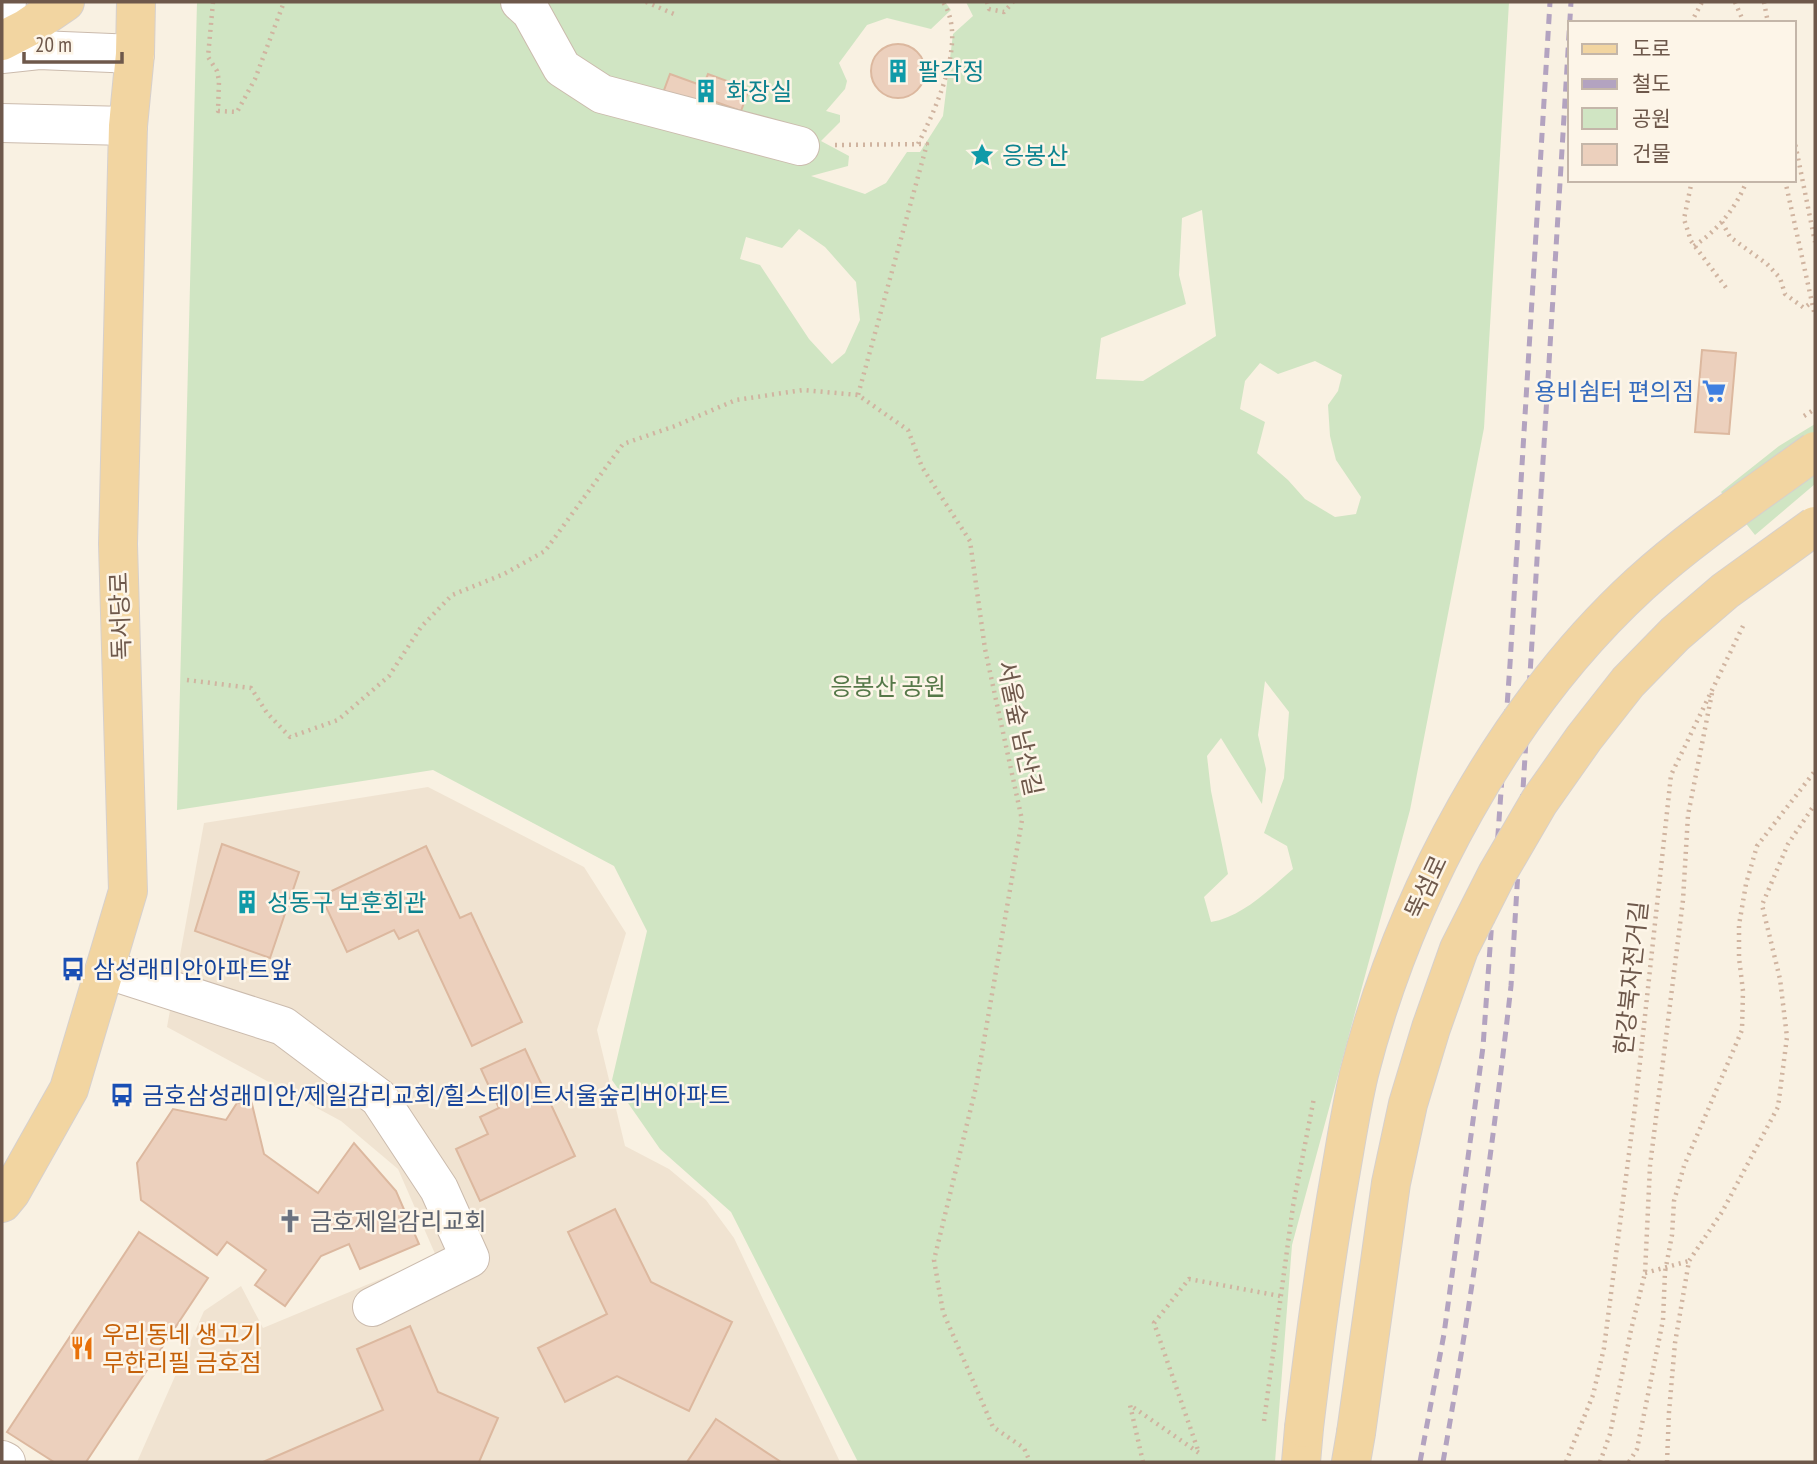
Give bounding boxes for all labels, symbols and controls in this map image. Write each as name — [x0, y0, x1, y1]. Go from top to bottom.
scale bar — [24, 21, 122, 65]
legend — [1568, 21, 1796, 182]
text: 20 m — [35, 31, 72, 58]
text: 도로 — [1632, 35, 1671, 62]
place label: 팔각정 — [918, 56, 984, 87]
building icon: 팔각정 — [884, 57, 912, 85]
text: 철도 — [1632, 70, 1671, 97]
place label: 화장실 — [726, 76, 792, 107]
building icon: 화장실 — [692, 77, 720, 105]
text: 공원 — [1632, 105, 1671, 132]
place label: 응봉산 — [1002, 140, 1068, 171]
text: 건물 — [1632, 140, 1671, 167]
place icon: 응봉산 — [968, 141, 996, 169]
place label: 용비쉼터 편의점 — [1534, 376, 1694, 407]
supermarket icon: 용비쉼터 편의점 — [1700, 377, 1728, 405]
street label: 독서당로 — [103, 571, 137, 661]
street label: 서울숲 남산길 — [991, 657, 1049, 799]
park label: 응봉산 공원 — [830, 671, 946, 702]
street label: 뚝섬로 — [1398, 850, 1454, 924]
place label: 성동구 보훈회관 — [267, 887, 427, 918]
building icon: 성동구 보훈회관 — [233, 888, 261, 916]
street label: 한강북자전거길 — [1608, 900, 1654, 1056]
place label: 삼성래미안아파트앞 — [93, 954, 292, 985]
bus stop icon: 삼성래미안아파트앞 — [59, 955, 87, 983]
place label: 금호삼성래미안/제일감리교회/힐스테이트서울숲리버아파트 — [142, 1080, 730, 1111]
bus stop icon: 금호삼성래미안/제일감리교회/힐스테이트서울숲리버아파트 — [108, 1081, 136, 1109]
place label: 금호제일감리교회 — [310, 1206, 487, 1237]
church icon: 금호제일감리교회 — [276, 1207, 304, 1235]
place label: 우리동네 생고기 무한리필 금호점 — [102, 1319, 262, 1378]
restaurant icon: 우리동네 생고기 무한리필 금호점 — [68, 1334, 96, 1362]

